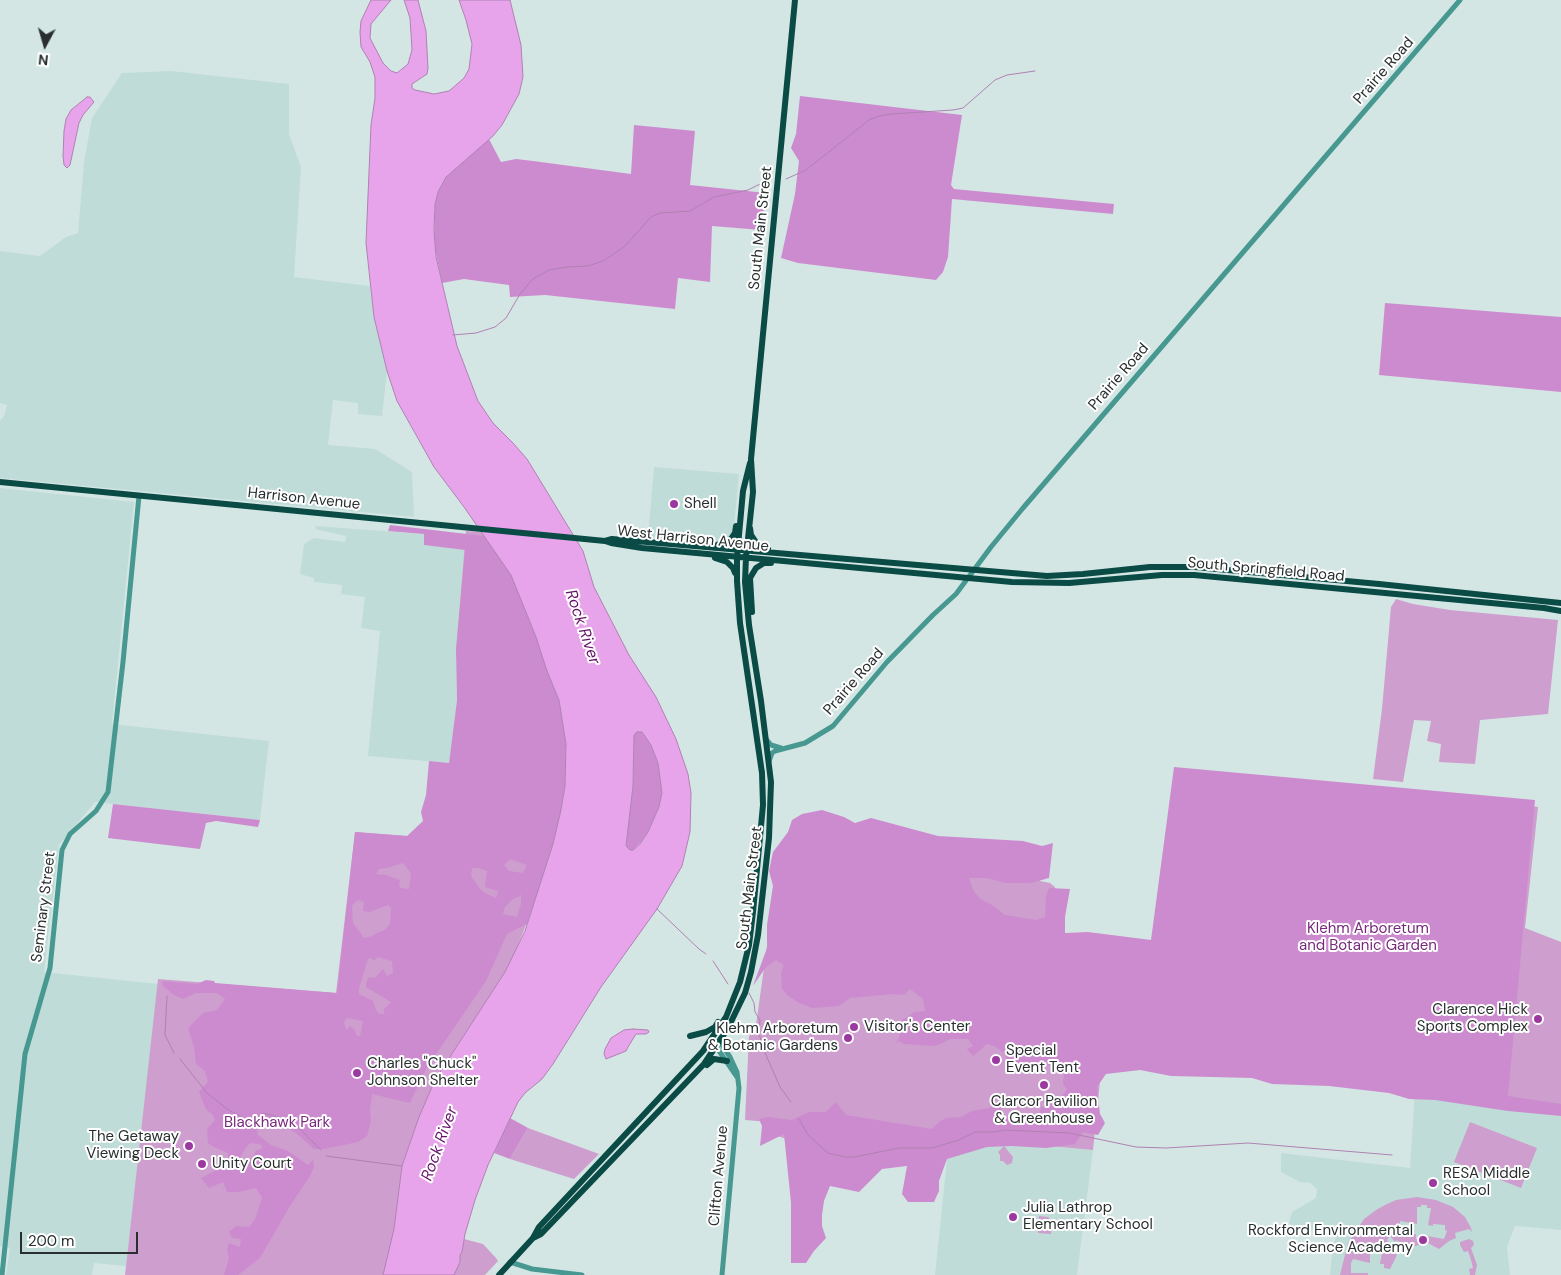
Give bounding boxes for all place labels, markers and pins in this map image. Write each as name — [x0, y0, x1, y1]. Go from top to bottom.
place label: Shell — [684, 495, 717, 513]
marker: Shell — [668, 498, 680, 510]
place label: Clarence Hick Sports Complex — [1417, 1001, 1528, 1036]
marker: Clarence Hick Sports Complex — [1532, 1013, 1544, 1025]
place label: Visitor's Center — [864, 1018, 970, 1036]
place label: Klehm Arboretum & Botanic Gardens — [708, 1020, 838, 1055]
marker: Visitor's Center — [848, 1021, 860, 1033]
marker: Klehm Arboretum & Botanic Gardens — [842, 1032, 854, 1044]
place label: Special Event Tent — [1006, 1042, 1079, 1077]
marker: Special Event Tent — [990, 1054, 1002, 1066]
place label: Charles "Chuck" Johnson Shelter — [367, 1055, 479, 1090]
marker: Charles "Chuck" Johnson Shelter — [351, 1067, 363, 1079]
marker: Clarcor Pavilion & Greenhouse — [1038, 1079, 1050, 1091]
place label: Clarcor Pavilion & Greenhouse — [991, 1093, 1097, 1128]
place label: The Getaway Viewing Deck — [86, 1128, 179, 1163]
marker: The Getaway Viewing Deck — [183, 1140, 195, 1152]
place label: Unity Court — [212, 1155, 292, 1173]
marker: Unity Court — [196, 1158, 208, 1170]
place label: RESA Middle School — [1443, 1165, 1530, 1200]
marker: RESA Middle School — [1427, 1177, 1439, 1189]
place label: Julia Lathrop Elementary School — [1023, 1199, 1153, 1234]
marker: Julia Lathrop Elementary School — [1007, 1211, 1019, 1223]
place label: Rockford Environmental Science Academy — [1248, 1222, 1413, 1257]
marker: Rockford Environmental Science Academy — [1417, 1234, 1429, 1246]

